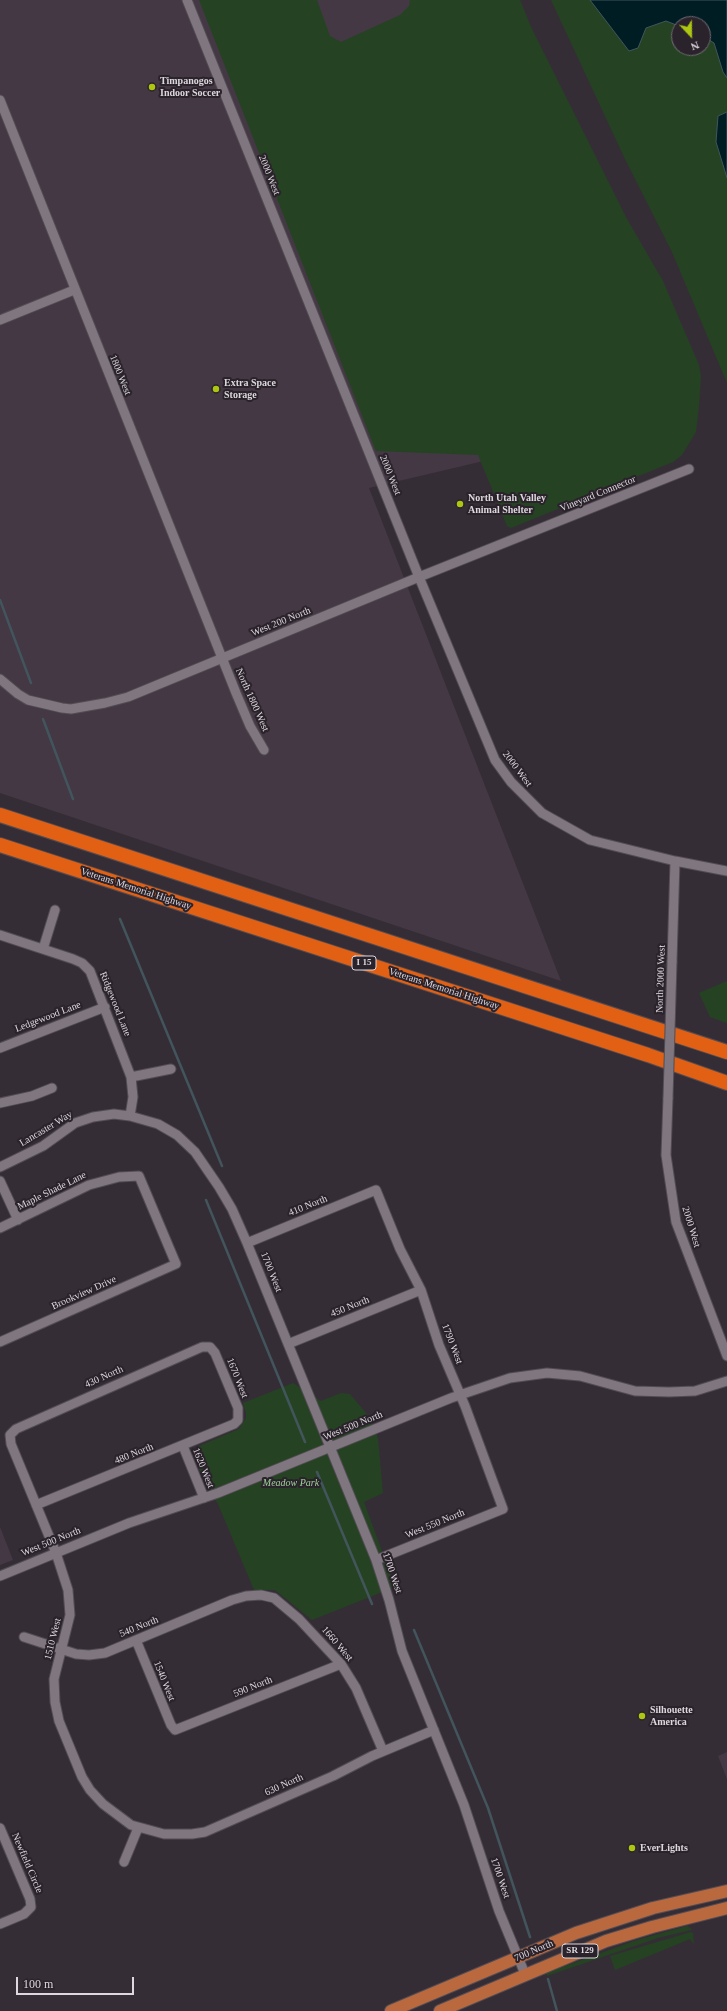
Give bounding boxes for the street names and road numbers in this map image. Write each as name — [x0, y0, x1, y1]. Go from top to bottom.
street label: 2000 West — [256, 153, 282, 197]
street label: 1800 West — [107, 353, 133, 397]
street label: 2000 West — [377, 453, 403, 497]
street label: Vineyard Connector — [558, 473, 638, 515]
street label: West 200 North — [250, 605, 312, 639]
street label: North 1800 West — [233, 666, 271, 734]
street label: 2000 West — [499, 749, 535, 789]
street label: Veterans Memorial Highway — [79, 865, 193, 913]
street label: North 2000 West — [654, 945, 668, 1013]
road number: I 15 — [352, 956, 376, 970]
street label: Veterans Memorial Highway — [387, 965, 501, 1013]
street label: Ridgewood Lane — [97, 970, 133, 1038]
street label: Ledgewood Lane — [13, 999, 83, 1035]
street label: Lancaster Way — [17, 1109, 75, 1149]
street label: Maple Shade Lane — [16, 1169, 88, 1213]
street label: 410 North — [287, 1193, 329, 1219]
street label: 2000 West — [679, 1205, 703, 1249]
street label: 1700 West — [258, 1250, 284, 1294]
street label: Brookview Drive — [50, 1273, 118, 1313]
street label: 450 North — [329, 1294, 371, 1320]
street label: 1790 West — [439, 1322, 465, 1366]
street label: 1670 West — [224, 1356, 250, 1400]
street label: 430 North — [83, 1363, 125, 1391]
street label: West 500 North — [322, 1409, 384, 1443]
street label: 480 North — [113, 1441, 155, 1467]
street label: 1620 West — [190, 1446, 216, 1490]
street label: West 550 North — [404, 1507, 466, 1541]
street label: West 500 North — [20, 1525, 82, 1559]
street label: 1700 West — [379, 1551, 405, 1595]
street label: 540 North — [118, 1614, 160, 1640]
street label: 1510 West — [42, 1617, 64, 1661]
street label: 1660 West — [319, 1624, 355, 1664]
street label: 1540 West — [151, 1659, 177, 1703]
street label: 590 North — [232, 1674, 274, 1700]
street label: 630 North — [263, 1771, 305, 1799]
street label: Newfield Circle — [9, 1831, 45, 1895]
street label: 1700 West — [487, 1856, 513, 1900]
street label: 700 North — [513, 1938, 555, 1964]
road number: SR 129 — [562, 1944, 598, 1958]

